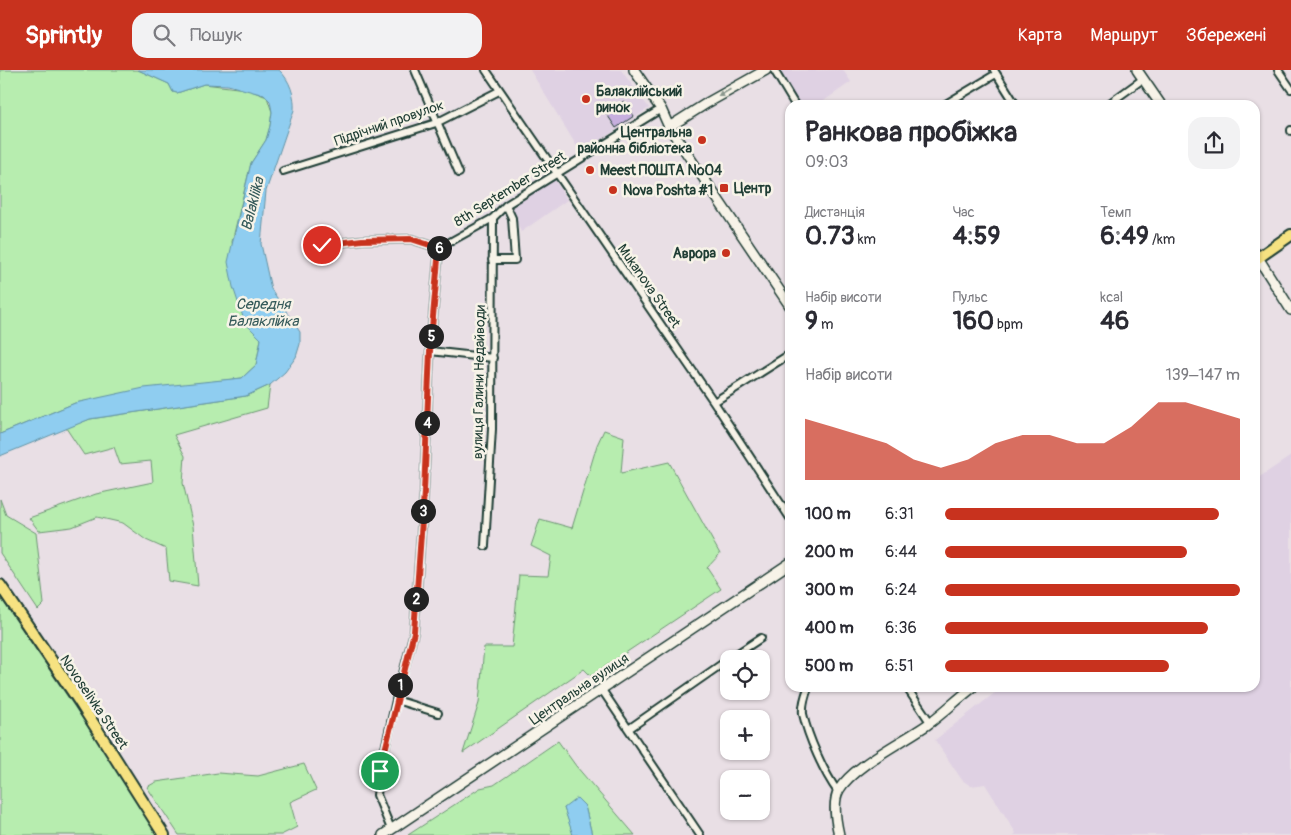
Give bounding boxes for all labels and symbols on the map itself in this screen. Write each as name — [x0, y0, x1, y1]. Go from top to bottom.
place label: Балаклійський ринок — [596, 83, 683, 116]
one-way arrow — [716, 89, 731, 97]
marker: Балаклійський ринок — [580, 93, 592, 105]
street label: Підрічний провулок — [332, 96, 446, 150]
place label: Центральна районна бібліотека — [578, 124, 692, 157]
marker: Центральна районна бібліотека — [696, 134, 708, 146]
street label: 8th September Street — [451, 148, 569, 230]
place label: Meest ПОШТА №04 — [600, 162, 723, 179]
marker: Meest ПОШТА №04 — [584, 164, 596, 176]
water label: Balakliika — [237, 174, 269, 233]
place label: Центр — [734, 180, 772, 197]
place label: Nova Poshta #1 — [623, 182, 713, 199]
marker: Центр — [718, 182, 730, 194]
marker: Nova Poshta #1 — [607, 184, 619, 196]
pin — [301, 224, 343, 266]
pin: 6 — [426, 236, 452, 260]
street label: Mukanova Street — [614, 241, 684, 332]
place label: Аврора — [673, 245, 716, 262]
marker: Аврора — [720, 247, 732, 259]
water label: Середня Балаклійка — [227, 295, 300, 331]
street label: вулиця Галини Недайводи — [469, 305, 489, 459]
pin: 5 — [418, 324, 444, 348]
pin: 4 — [414, 410, 440, 436]
pin: 3 — [410, 498, 436, 524]
pin: 2 — [404, 586, 428, 612]
street label: Центральна вулиця — [526, 649, 632, 729]
street label: Novoselivka Street — [56, 652, 132, 753]
pin: 1 — [388, 672, 412, 698]
pin — [359, 750, 401, 792]

